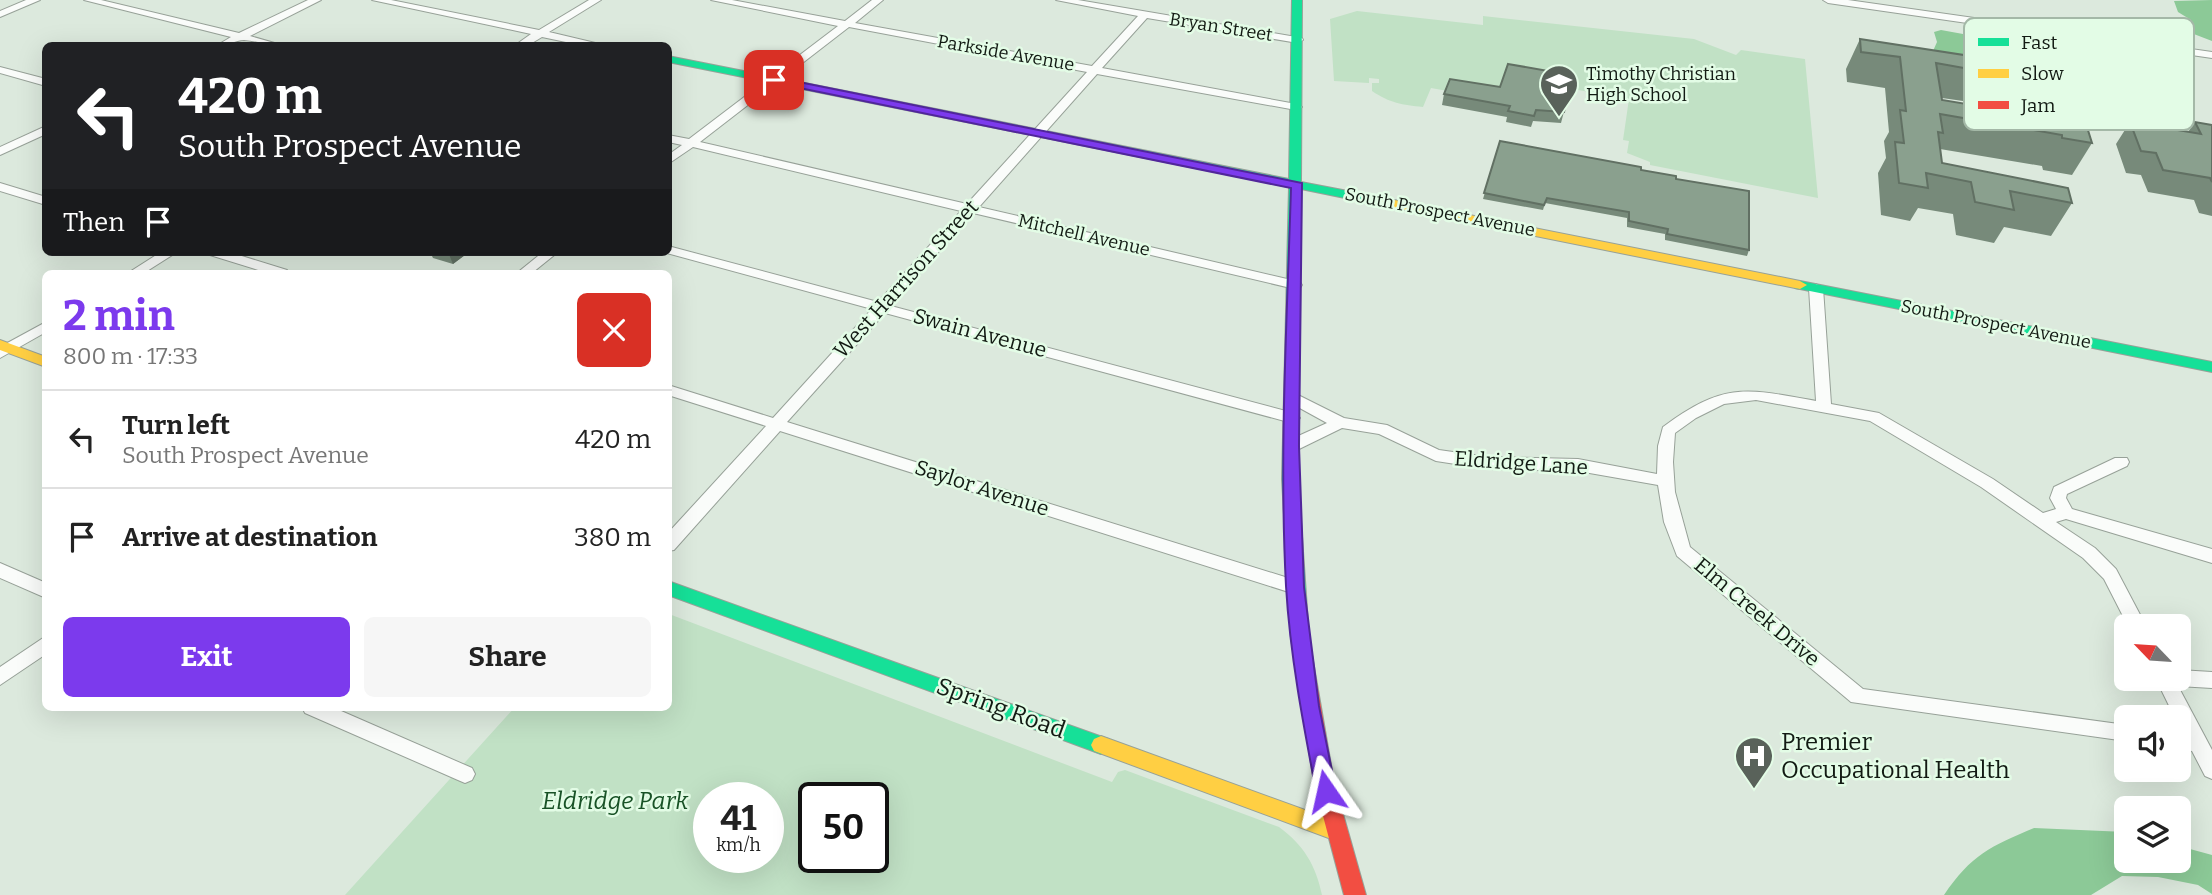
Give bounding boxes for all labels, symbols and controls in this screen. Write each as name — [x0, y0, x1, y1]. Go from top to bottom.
street label: Bryan Street — [1168, 8, 1275, 46]
legend — [1964, 18, 2194, 130]
street label: Parkside Avenue — [936, 30, 1076, 76]
text: Fast — [2021, 31, 2058, 54]
pin — [744, 50, 804, 110]
icon: arrive — [755, 61, 793, 99]
text: Slow — [2021, 62, 2064, 85]
school or university icon: Timothy Christian High School — [1538, 63, 1580, 118]
place label: Timothy Christian High School — [1586, 63, 1737, 106]
text: 420 m — [178, 67, 322, 126]
icon: left — [63, 70, 154, 161]
text: Jam — [2020, 94, 2055, 117]
text: South Prospect Avenue — [178, 127, 521, 165]
street label: South Prospect Avenue — [1343, 183, 1537, 241]
street label: West Harrison Street — [828, 194, 984, 364]
icon: arrive — [139, 203, 177, 241]
text: Then — [63, 207, 125, 238]
street label: Mitchell Avenue — [1016, 209, 1152, 261]
text: 2 min — [63, 291, 175, 341]
button: close — [577, 293, 651, 367]
street label: South Prospect Avenue — [1899, 295, 2093, 353]
street label: Swain Avenue — [910, 303, 1050, 363]
text: 800 m · 17:33 — [63, 342, 198, 370]
text: Turn left — [122, 410, 230, 441]
icon: left — [63, 420, 101, 458]
text: 420 m — [575, 424, 651, 455]
text: South Prospect Avenue — [122, 441, 369, 469]
street label: Eldridge Lane — [1453, 445, 1589, 481]
street label: Saylor Avenue — [912, 454, 1052, 522]
icon: arrive — [63, 518, 101, 556]
text: Arrive at destination — [122, 522, 377, 553]
text: 380 m — [574, 522, 651, 553]
street label: Elm Creek Drive — [1689, 552, 1825, 672]
north arrow — [2114, 614, 2191, 691]
map controls — [2114, 614, 2191, 873]
button: Exit — [63, 617, 350, 697]
button: Share — [364, 617, 651, 697]
street label: Spring Road — [933, 672, 1069, 744]
button: sound — [2114, 705, 2191, 782]
place label: Premier Occupational Health — [1781, 728, 2010, 784]
hospital icon: Premier Occupational Health — [1733, 735, 1775, 790]
position arrow — [1289, 754, 1363, 828]
speed limit sign: 50 — [798, 782, 889, 873]
park label: Eldridge Park — [542, 787, 689, 815]
button: layers — [2114, 796, 2191, 873]
text: 41 — [720, 797, 757, 839]
text: km/h — [716, 834, 761, 856]

